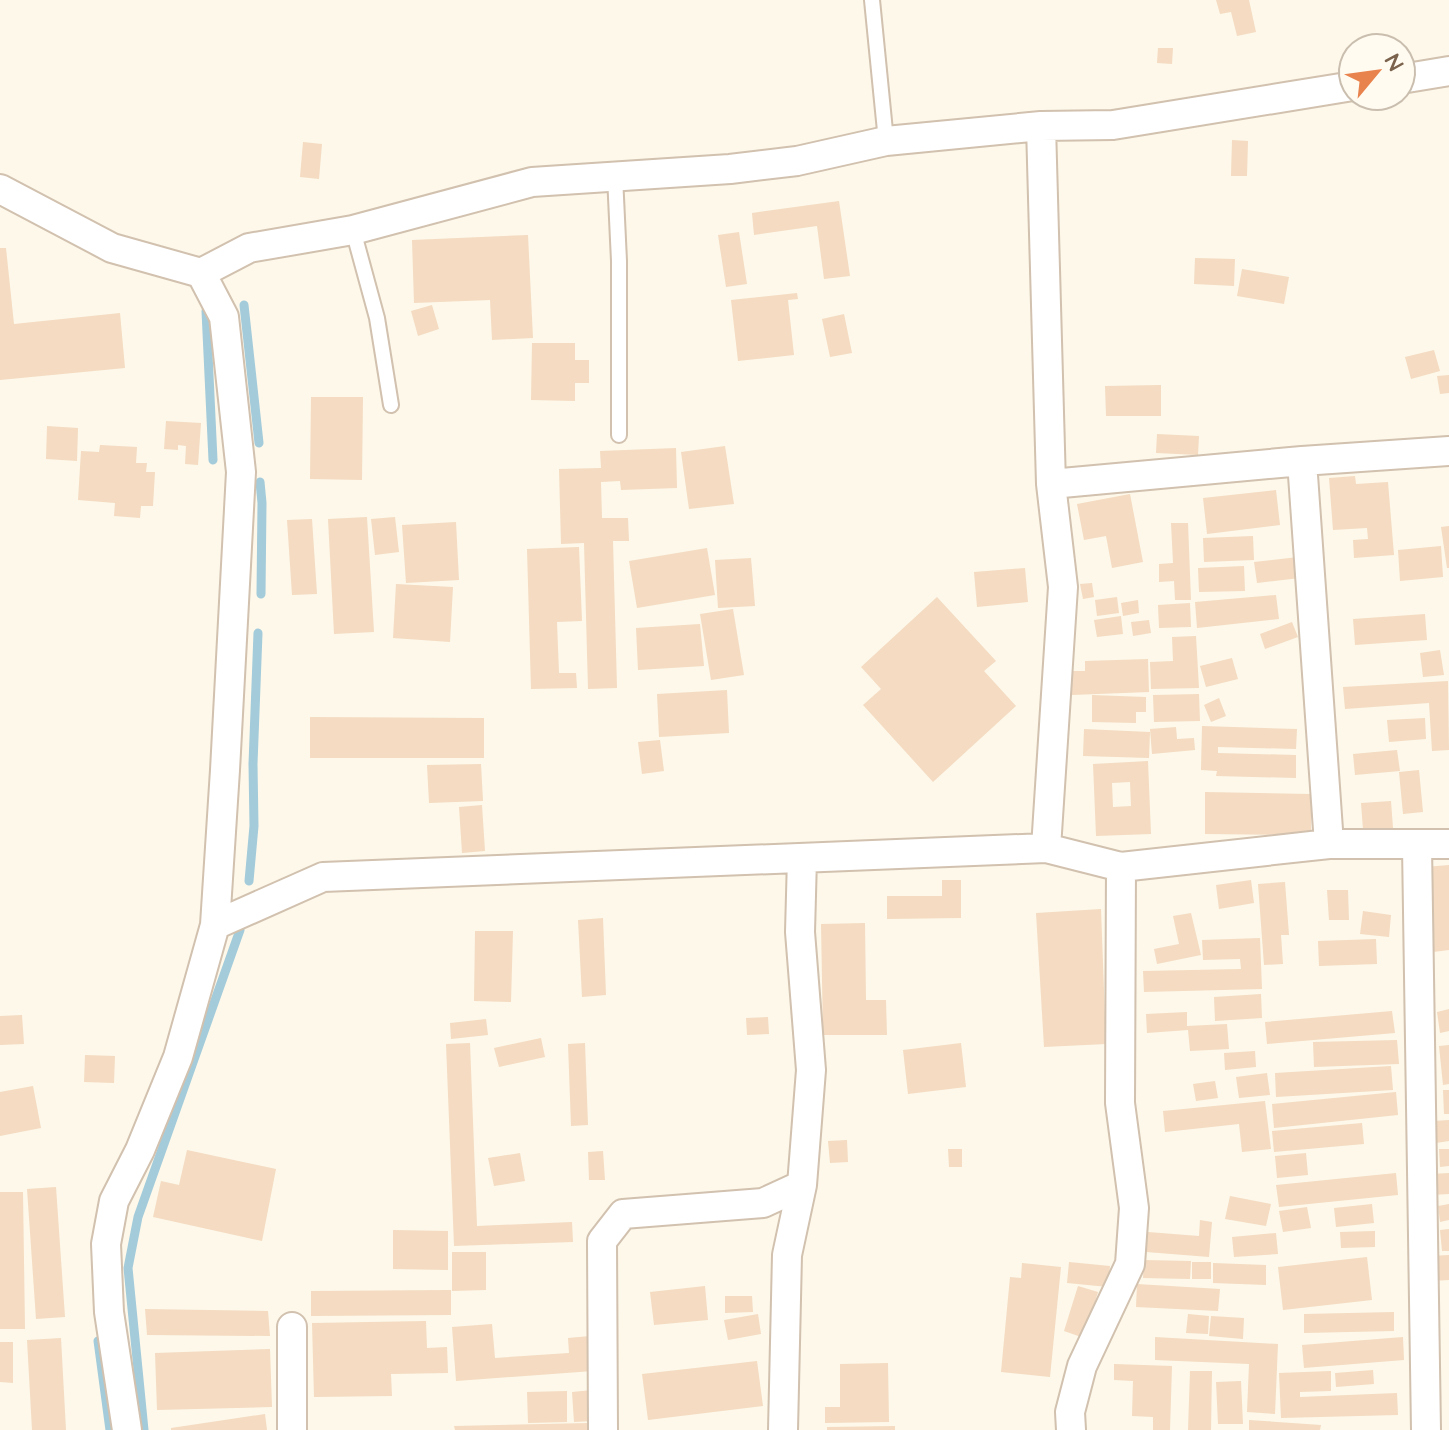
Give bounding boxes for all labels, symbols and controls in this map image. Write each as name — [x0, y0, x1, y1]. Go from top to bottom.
north arrow — [1337, 32, 1417, 112]
text: N — [1378, 48, 1411, 76]

